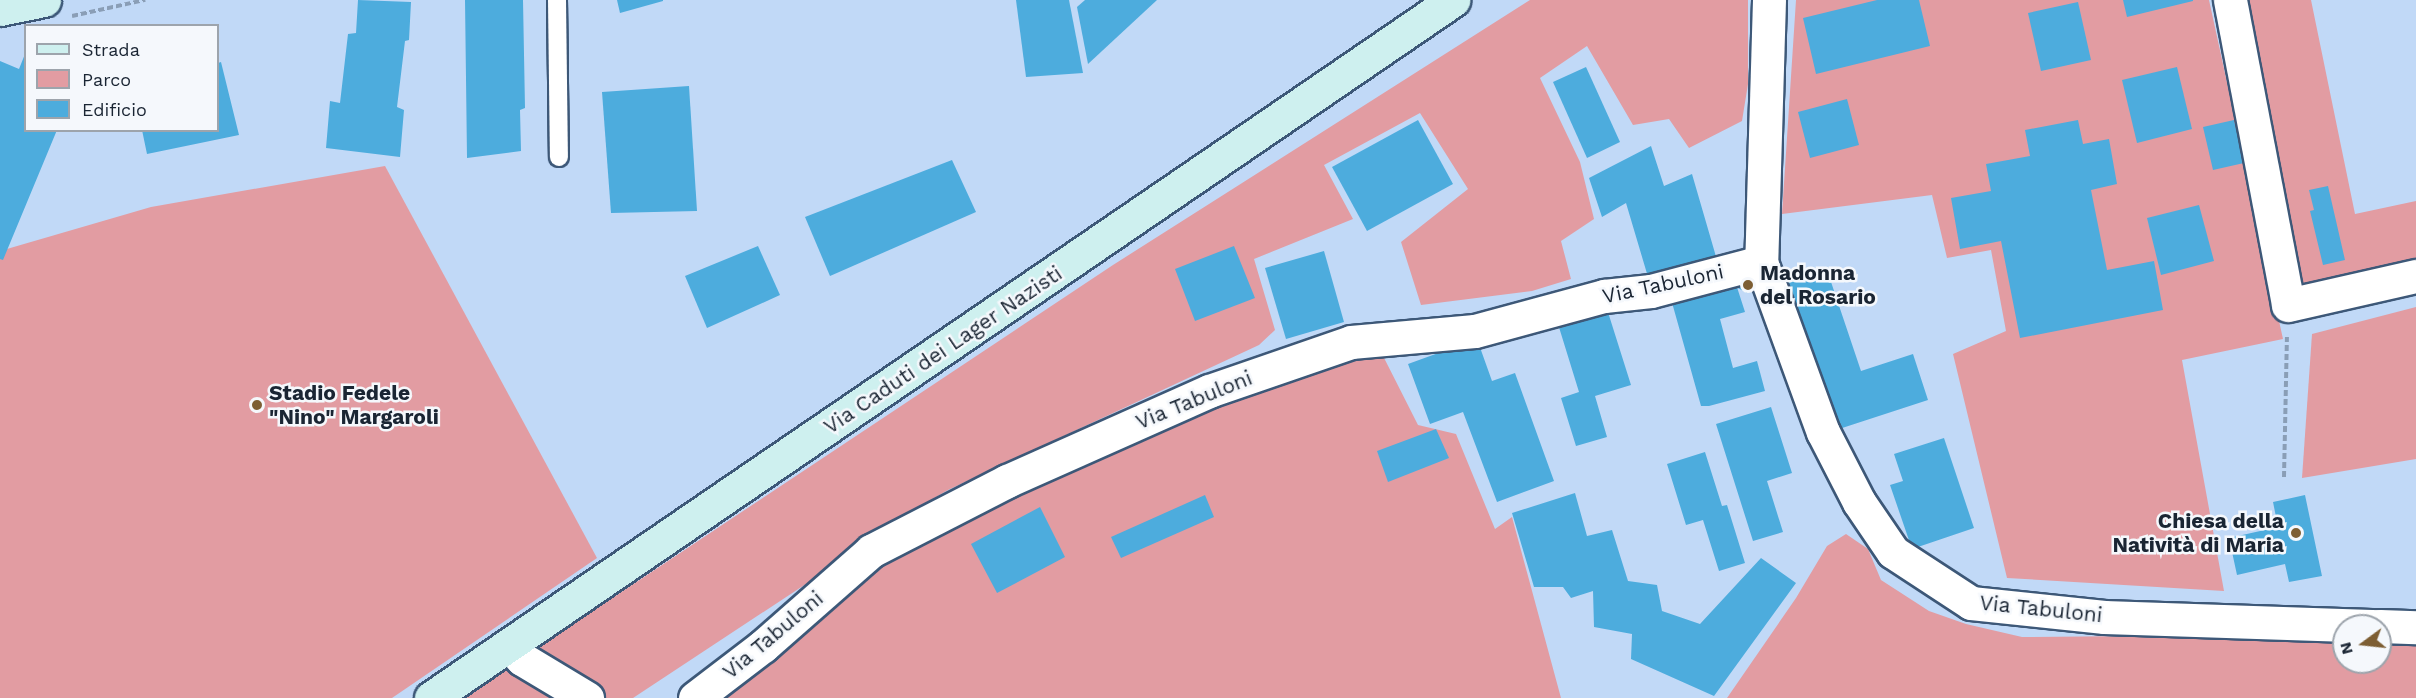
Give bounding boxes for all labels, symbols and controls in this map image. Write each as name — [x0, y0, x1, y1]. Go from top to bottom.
legend — [24, 24, 219, 132]
text: Strada — [82, 39, 140, 60]
text: Parco — [82, 69, 131, 90]
text: Edificio — [82, 99, 147, 120]
street label: Via Tabuloni — [1600, 259, 1726, 309]
street label: Via Caduti dei Lager Nazisti — [819, 260, 1067, 440]
place label: Madonna del Rosario — [1760, 260, 1876, 310]
marker: Madonna del Rosario — [1741, 278, 1755, 292]
street label: Via Tabuloni — [1132, 365, 1256, 435]
place label: Stadio Fedele "Nino" Margaroli — [269, 380, 439, 430]
marker: Stadio Fedele "Nino" Margaroli — [250, 398, 264, 412]
place label: Chiesa della Natività di Maria — [2112, 508, 2284, 558]
marker: Chiesa della Natività di Maria — [2289, 526, 2303, 540]
street label: Via Tabuloni — [717, 585, 829, 685]
street label: Via Tabuloni — [1978, 590, 2104, 628]
north arrow — [2332, 614, 2392, 674]
text: N — [2335, 640, 2357, 656]

